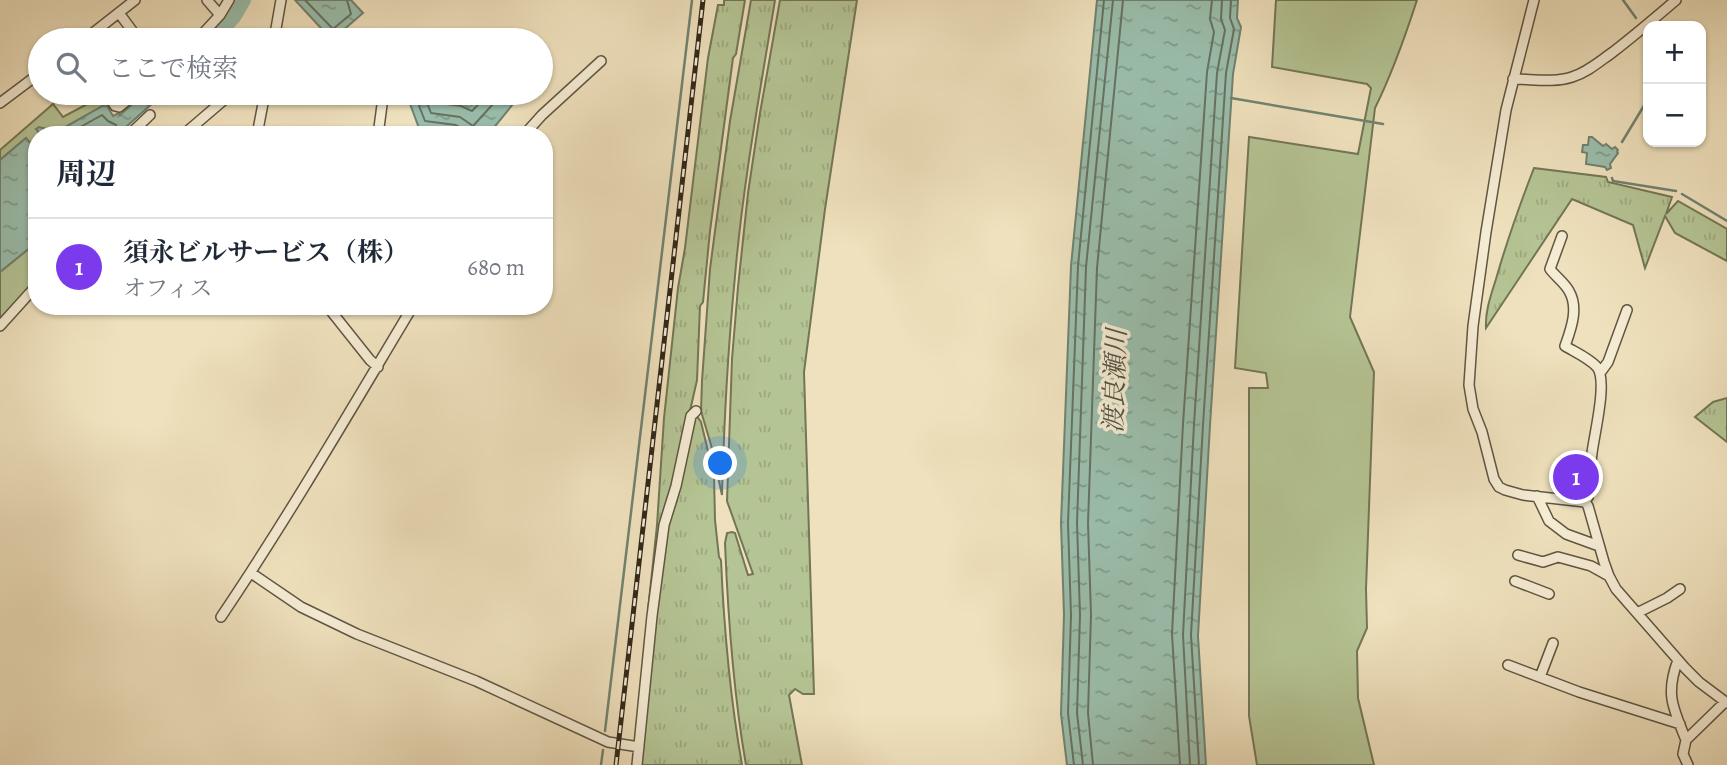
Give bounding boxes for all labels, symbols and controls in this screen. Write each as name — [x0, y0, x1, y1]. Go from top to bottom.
map controls — [1643, 21, 1706, 147]
button: + — [1643, 21, 1706, 84]
search box — [28, 28, 553, 105]
icon: search — [52, 48, 90, 86]
text: ここで検索 — [108, 51, 238, 86]
button: − — [1643, 84, 1706, 147]
text: 周辺 — [56, 154, 116, 194]
text: 須永ビルサービス（株） — [123, 235, 409, 270]
text: 1 — [75, 252, 83, 283]
text: 680 m — [467, 252, 525, 283]
text: オフィス — [123, 273, 212, 304]
water label: 渡良瀬川 — [1096, 325, 1134, 434]
your location — [703, 446, 737, 480]
pin: 1 — [1553, 451, 1599, 503]

